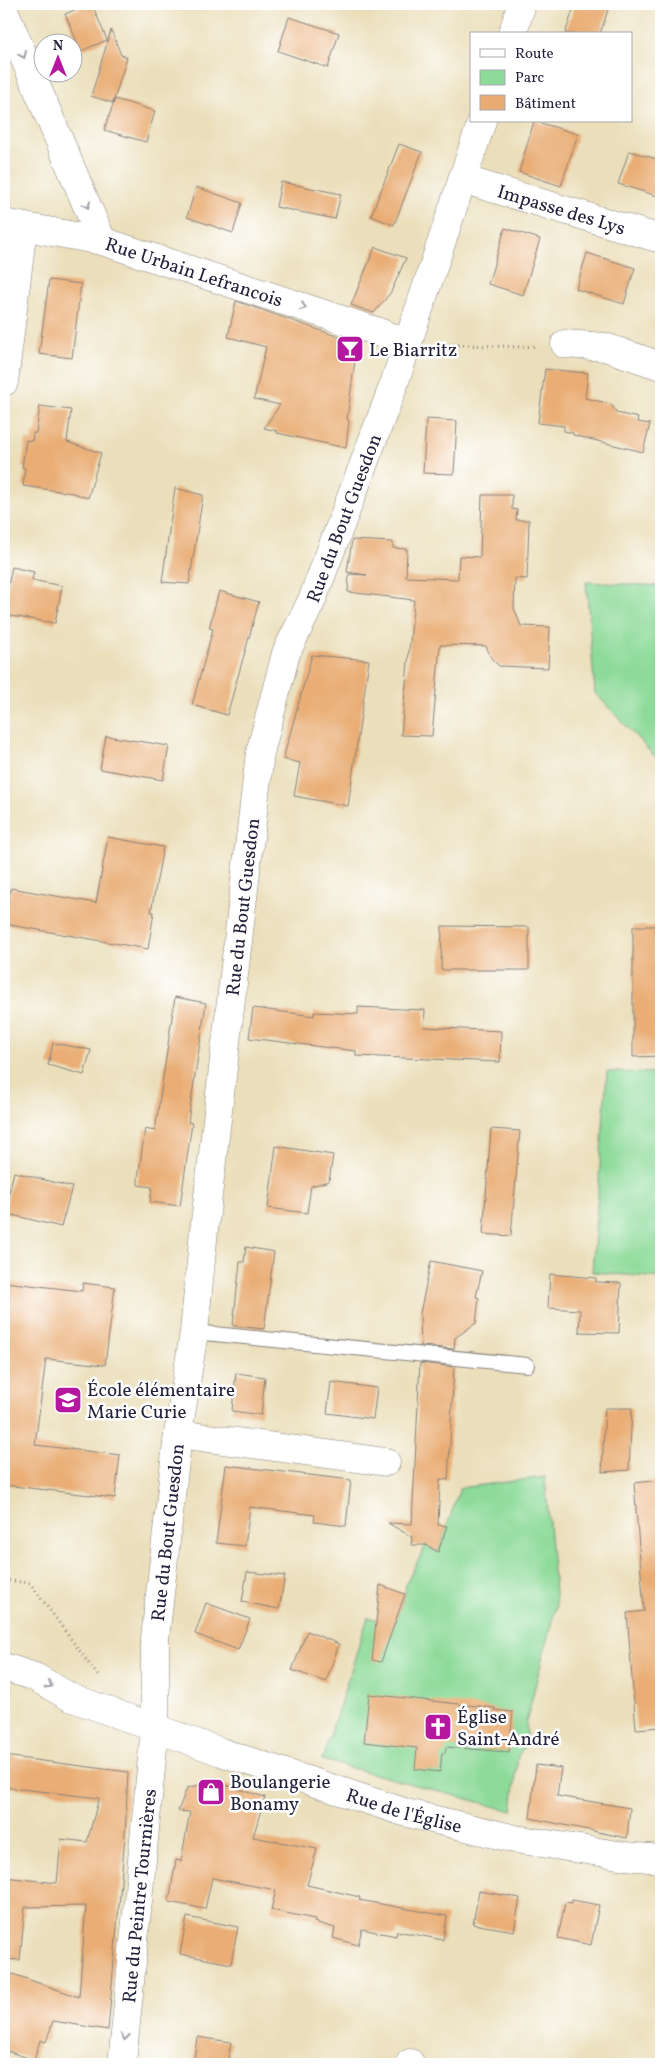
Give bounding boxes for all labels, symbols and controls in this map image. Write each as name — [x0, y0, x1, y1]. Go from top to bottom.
north arrow — [32, 32, 82, 82]
legend — [470, 32, 632, 122]
text: N — [53, 37, 63, 56]
text: Route — [515, 44, 554, 65]
one-way arrow — [17, 50, 27, 59]
text: Parc — [515, 68, 544, 89]
text: Bâtiment — [515, 94, 576, 115]
street label: Impasse des Lys — [494, 179, 628, 243]
one-way arrow — [81, 200, 91, 209]
street label: Rue Urbain Lefrancois — [101, 232, 286, 314]
one-way arrow — [298, 301, 306, 311]
bar icon: Le Biarritz — [335, 334, 365, 364]
place label: Le Biarritz — [369, 338, 457, 364]
street label: Rue du Bout Guesdon — [301, 430, 389, 607]
street label: Rue du Bout Guesdon — [221, 817, 267, 997]
place label: École élémentaire Marie Curie — [87, 1378, 235, 1426]
school or university icon: École élémentaire Marie Curie — [53, 1385, 83, 1415]
street label: Rue du Bout Guesdon — [146, 1442, 192, 1623]
one-way arrow — [44, 1679, 53, 1689]
place label: Église Saint-André — [457, 1705, 560, 1753]
church icon: Église Saint-André — [423, 1712, 453, 1742]
place label: Boulangerie Bonamy — [230, 1770, 331, 1818]
shop icon: Boulangerie Bonamy — [196, 1777, 226, 1807]
street label: Rue de l'Église — [343, 1783, 464, 1841]
street label: Rue du Peintre Tournières — [117, 1788, 164, 2004]
one-way arrow — [120, 2033, 131, 2041]

